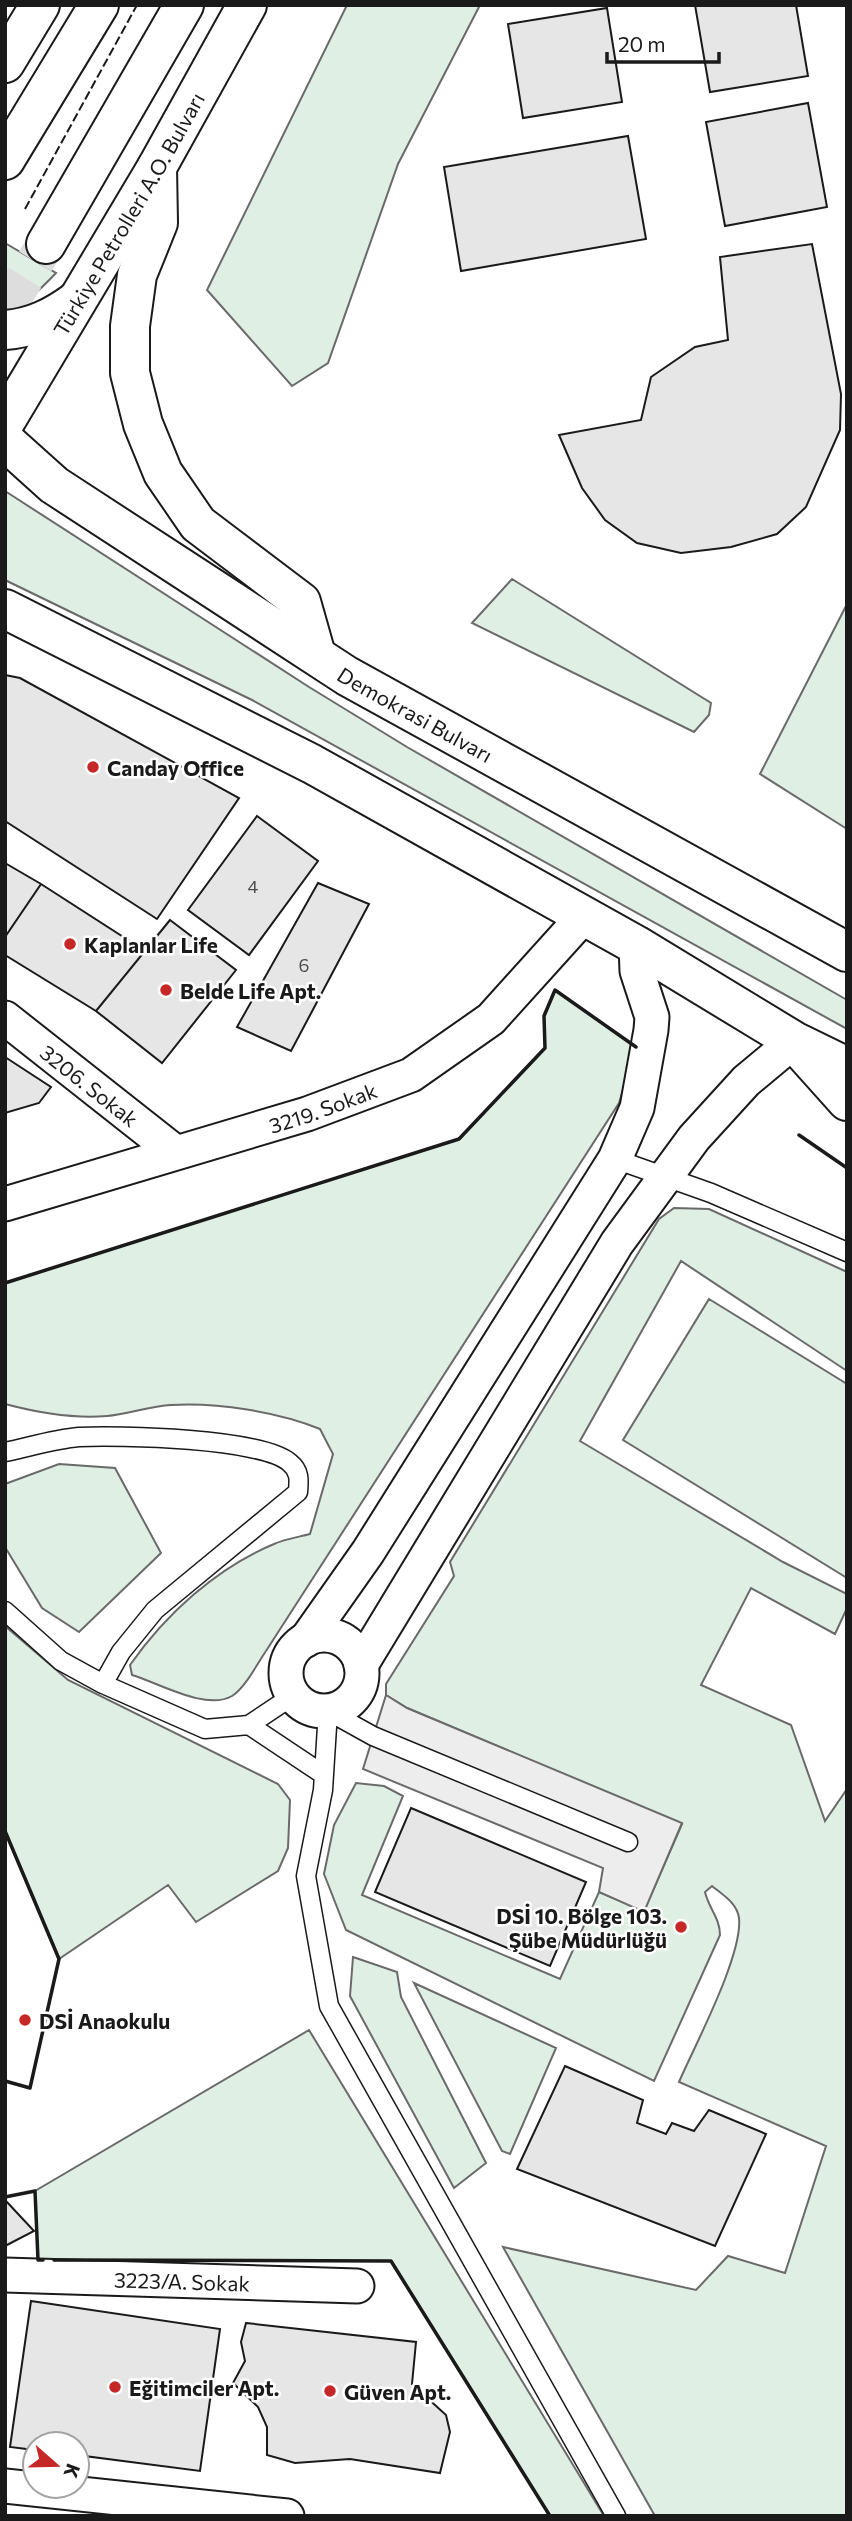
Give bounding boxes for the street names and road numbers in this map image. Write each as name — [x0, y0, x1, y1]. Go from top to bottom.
street label: Türkiye Petrolleri A.O. Bulvarı — [47, 88, 209, 340]
street label: Demokrasi Bulvarı — [333, 661, 497, 767]
street label: 3206. Sokak — [36, 1039, 144, 1131]
street label: 3219. Sokak — [266, 1077, 380, 1137]
street label: 3223/A. Sokak — [114, 2266, 250, 2295]

